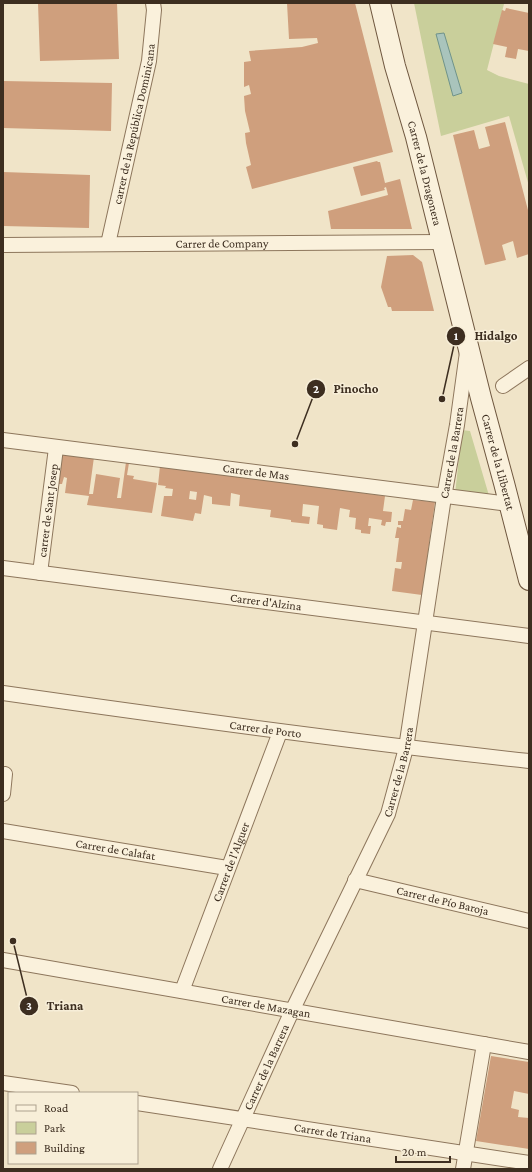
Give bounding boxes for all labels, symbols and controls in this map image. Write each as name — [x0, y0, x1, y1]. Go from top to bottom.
street label: carrer de la República Dominicana — [110, 42, 158, 206]
street label: Carrer de la Dragonera — [405, 119, 445, 228]
street label: Carrer de Company — [175, 236, 269, 251]
callout: Hidalgo — [446, 323, 526, 348]
text: Hidalgo — [474, 328, 518, 343]
text: 1 — [454, 329, 459, 343]
callout: Pinocho — [306, 376, 387, 401]
text: Pinocho — [333, 381, 379, 396]
text: 2 — [313, 382, 319, 396]
street label: Carrer de la Barrera — [437, 406, 466, 500]
street label: Carrer de la Llibertat — [479, 412, 518, 513]
street label: Carrer de Mas — [222, 461, 290, 483]
street label: carrer de Sant Josep — [35, 463, 61, 558]
street label: Carrer d'Alzina — [229, 590, 303, 614]
street label: Carrer de Porto — [229, 718, 302, 741]
street label: Carrer de la Barrera — [380, 726, 416, 819]
street label: Carrer de l'Alguer — [209, 819, 253, 904]
street label: Carrer de Calafat — [74, 836, 158, 863]
street label: Carrer de Pío Baroja — [395, 883, 491, 918]
street label: Carrer de Mazagan — [220, 991, 312, 1021]
callout: Triana — [19, 993, 91, 1018]
text: Triana — [47, 998, 84, 1013]
text: 3 — [26, 999, 32, 1013]
street label: Carrer de la Barrera — [241, 1022, 292, 1112]
legend — [8, 1092, 138, 1164]
text: Road — [44, 1101, 69, 1115]
street label: Carrer de Triana — [293, 1120, 373, 1146]
text: Park — [44, 1121, 66, 1135]
scale bar — [396, 1138, 450, 1164]
text: Building — [44, 1141, 85, 1155]
text: 20 m — [402, 1145, 427, 1159]

